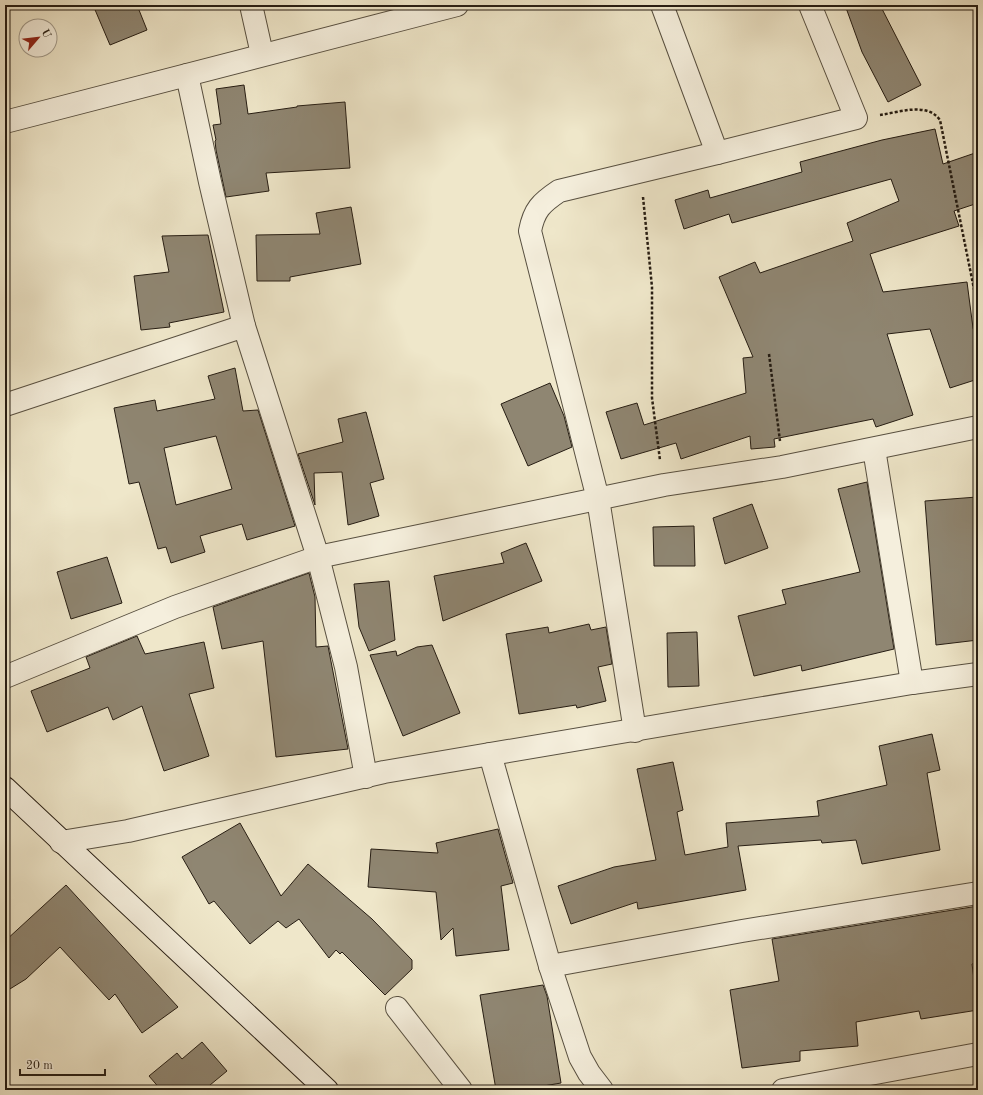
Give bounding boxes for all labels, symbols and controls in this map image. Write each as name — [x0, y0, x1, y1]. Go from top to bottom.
north arrow — [18, 18, 58, 58]
text: U — [39, 28, 53, 41]
scale bar — [20, 1051, 105, 1077]
text: 20 m — [26, 1060, 53, 1072]

